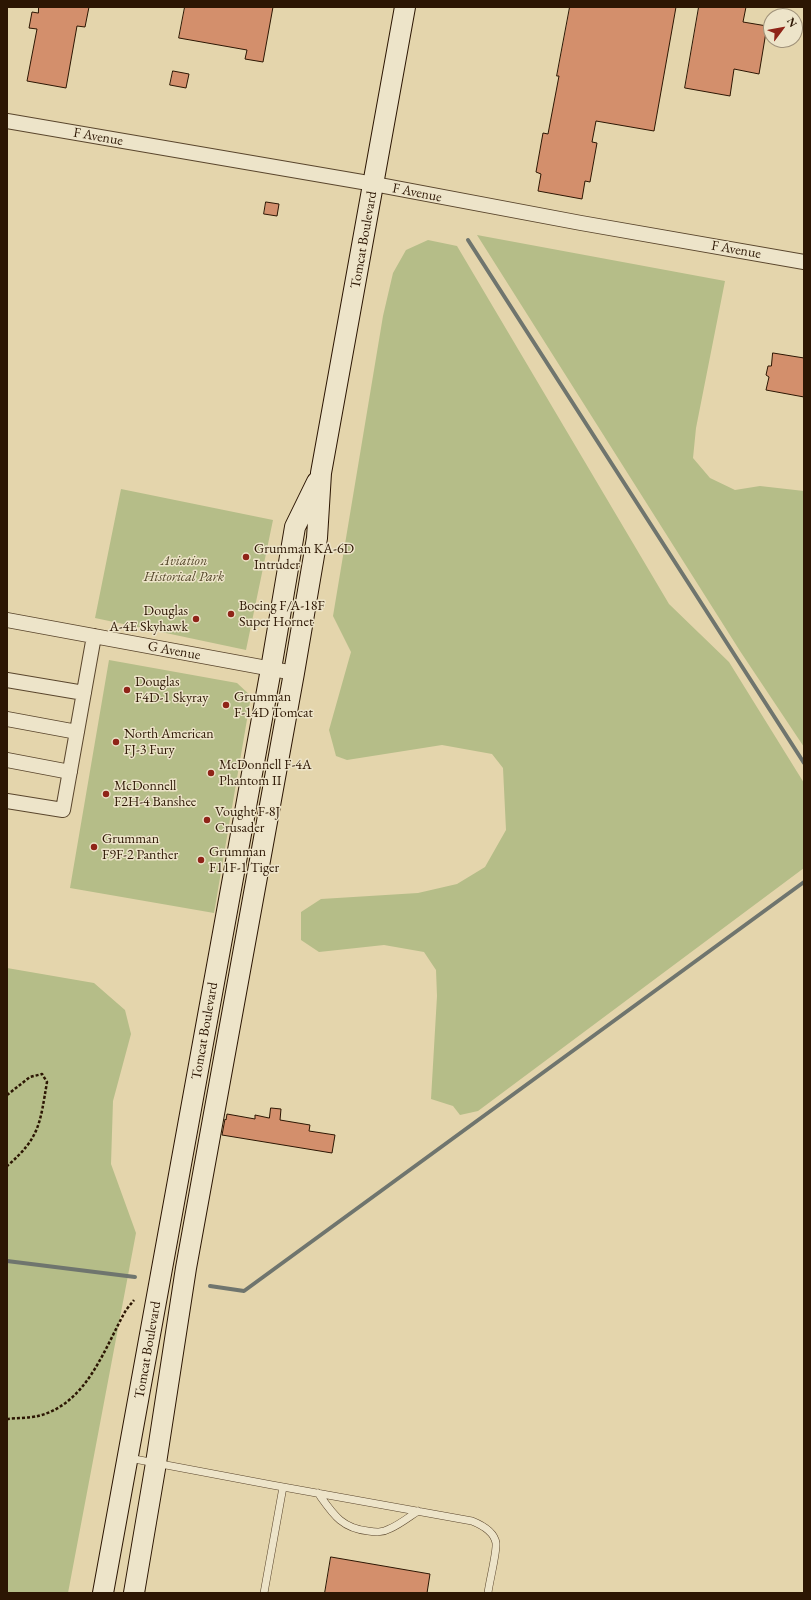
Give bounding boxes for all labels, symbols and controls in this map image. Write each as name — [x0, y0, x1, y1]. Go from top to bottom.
north arrow — [763, 8, 803, 48]
text: N — [784, 15, 801, 30]
street label: F Avenue — [72, 124, 124, 150]
street label: F Avenue — [391, 180, 443, 206]
street label: Tomcat Boulevard — [347, 190, 381, 290]
street label: F Avenue — [710, 237, 762, 263]
place label: Grumman KA-6D Intruder — [254, 541, 354, 574]
marker: Grumman KA-6D Intruder — [241, 552, 251, 562]
park label: Aviation Historical Park — [144, 553, 224, 586]
place label: Boeing F/A-18F Super Hornet — [239, 598, 325, 630]
place label: Douglas A-4E Skyhawk — [109, 603, 188, 636]
marker: Boeing F/A-18F Super Hornet — [226, 609, 236, 619]
marker: Douglas A-4E Skyhawk — [191, 614, 201, 624]
street label: G Avenue — [146, 638, 202, 664]
place label: Douglas F4D-1 Skyray — [135, 674, 208, 706]
marker: Douglas F4D-1 Skyray — [122, 685, 132, 695]
place label: Grumman F-14D Tomcat — [234, 689, 313, 722]
marker: Grumman F-14D Tomcat — [221, 700, 231, 710]
place label: North American FJ-3 Fury — [124, 726, 214, 758]
marker: North American FJ-3 Fury — [111, 737, 121, 747]
place label: McDonnell F-4A Phantom II — [219, 757, 312, 790]
marker: McDonnell F-4A Phantom II — [206, 768, 216, 778]
place label: McDonnell F2H-4 Banshee — [114, 778, 196, 810]
marker: McDonnell F2H-4 Banshee — [101, 789, 111, 799]
place label: Vought F-8J Crusader — [215, 804, 280, 836]
marker: Vought F-8J Crusader — [202, 815, 212, 825]
place label: Grumman F9F-2 Panther — [102, 831, 178, 864]
marker: Grumman F9F-2 Panther — [89, 842, 99, 852]
place label: Grumman F11F-1 Tiger — [209, 844, 279, 876]
marker: Grumman F11F-1 Tiger — [196, 855, 206, 865]
street label: Tomcat Boulevard — [188, 981, 222, 1081]
street label: Tomcat Boulevard — [131, 1300, 165, 1400]

